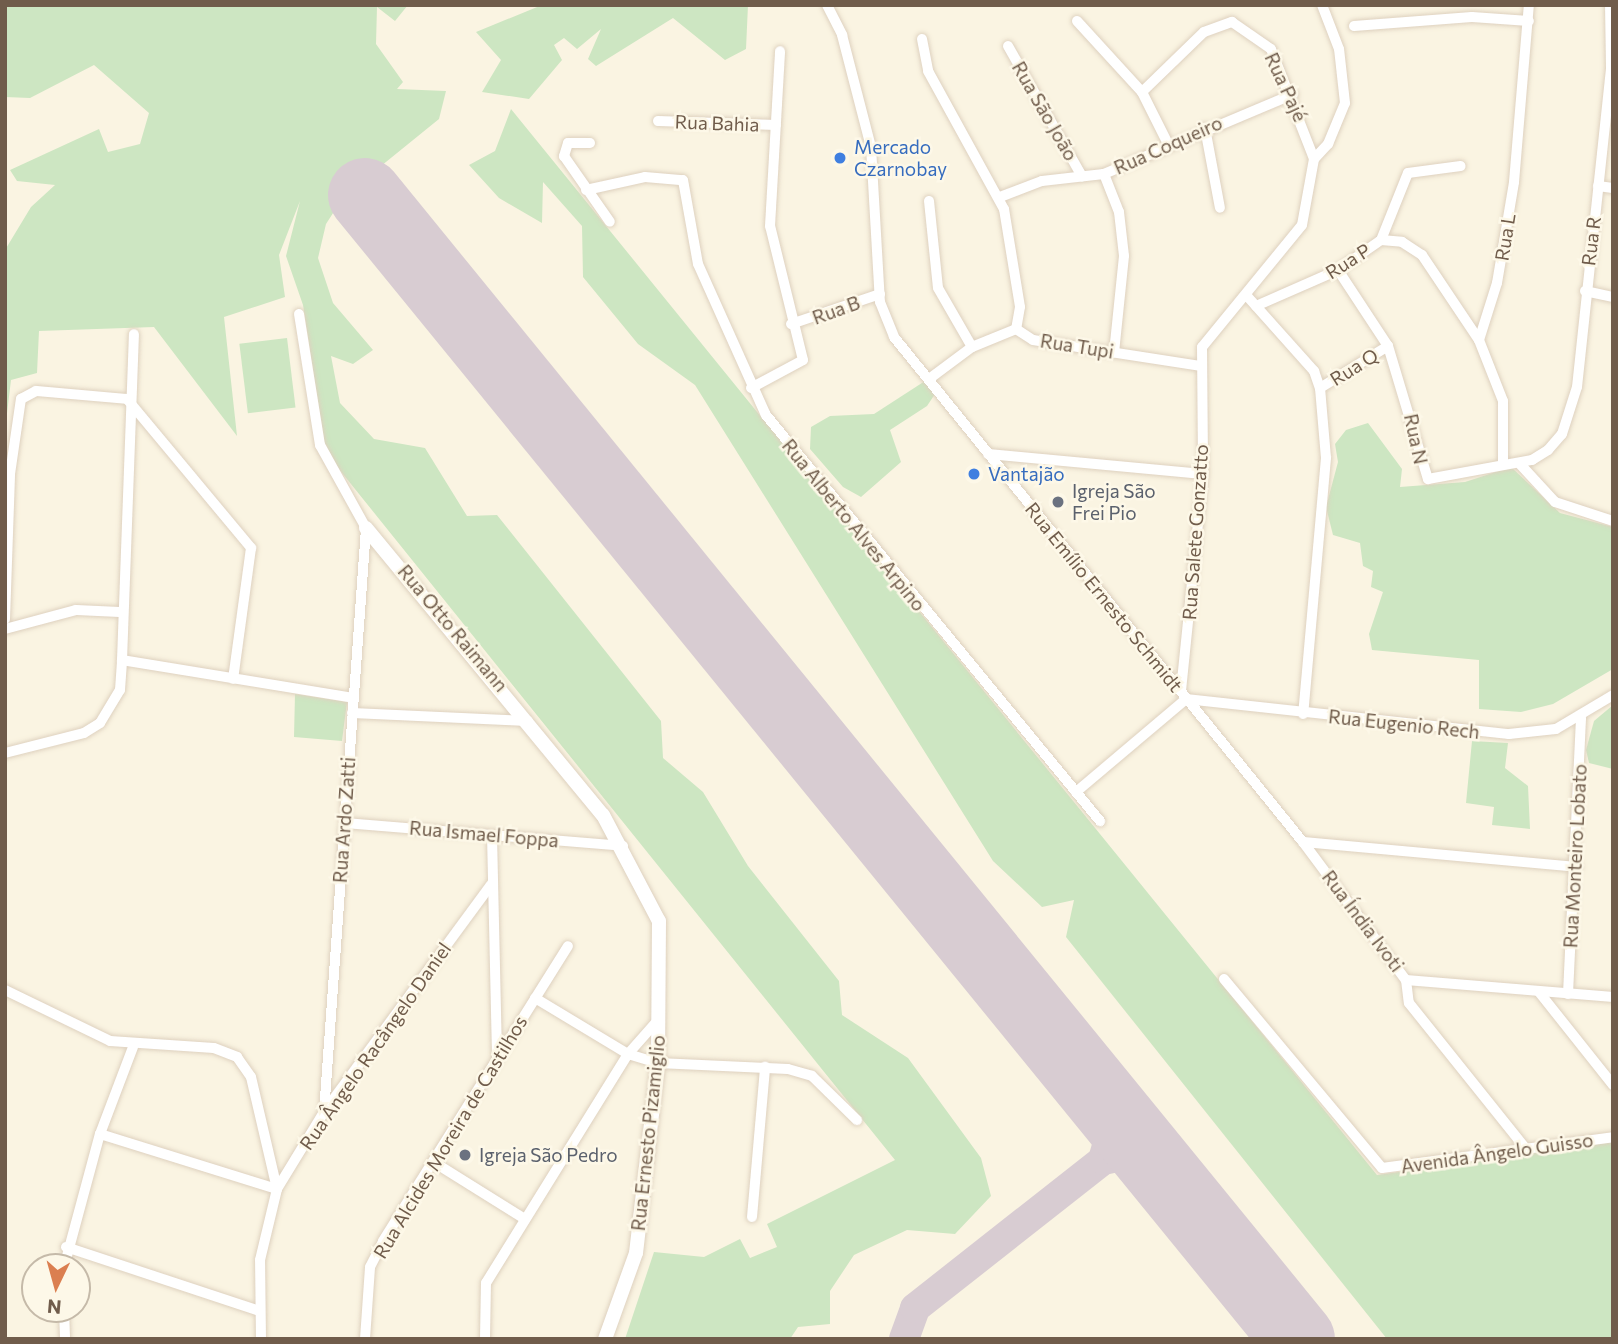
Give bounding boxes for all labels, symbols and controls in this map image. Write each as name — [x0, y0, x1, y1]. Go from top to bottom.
street label: Rua Pajé — [1260, 49, 1312, 125]
street label: Rua São João — [1007, 57, 1083, 165]
street label: Rua Bahia — [674, 110, 760, 136]
street label: Rua Coqueiro — [1110, 111, 1226, 179]
place label: Mercado Czarnobay — [854, 136, 947, 180]
marker: Mercado Czarnobay — [832, 150, 848, 166]
street label: Rua L — [1490, 212, 1520, 262]
street label: Rua R — [1577, 215, 1605, 267]
street label: Rua P — [1321, 238, 1375, 284]
street label: Rua B — [809, 291, 863, 329]
street label: Rua Tupi — [1039, 329, 1115, 363]
street label: Rua Q — [1326, 343, 1382, 391]
street label: Rua N — [1400, 412, 1432, 466]
street label: Rua Alberto Alves Arpino — [778, 434, 930, 616]
street label: Rua Salete Gonzatto — [1177, 443, 1213, 621]
place label: Vantajão — [988, 463, 1065, 485]
marker: Vantajão — [966, 466, 982, 482]
place label: Igreja São Frei Pio — [1072, 480, 1156, 524]
marker: Igreja São Frei Pio — [1050, 494, 1066, 510]
street label: Rua Emílio Ernesto Schmidt — [1021, 498, 1187, 696]
street label: Rua Otto Raimann — [393, 560, 513, 696]
street label: Rua Eugenio Rech — [1327, 705, 1481, 743]
street label: Rua Ardo Zatti — [328, 756, 360, 884]
street label: Rua Monteiro Lobato — [1559, 763, 1591, 949]
street label: Rua Ismael Foppa — [408, 816, 560, 852]
street label: Rua Índia Ivoti — [1317, 866, 1409, 976]
street label: Rua Ângelo Racângelo Daniel — [295, 938, 455, 1154]
street label: Rua Alcides Moreira de Castilhos — [368, 1011, 532, 1263]
street label: Rua Ernesto Pizamiglio — [626, 1034, 670, 1232]
street label: Avenida Ângelo Guisso — [1399, 1128, 1595, 1178]
place label: Igreja São Pedro — [479, 1144, 618, 1166]
marker: Igreja São Pedro — [457, 1147, 473, 1163]
north arrow — [21, 1253, 91, 1323]
text: N — [46, 1295, 62, 1320]

